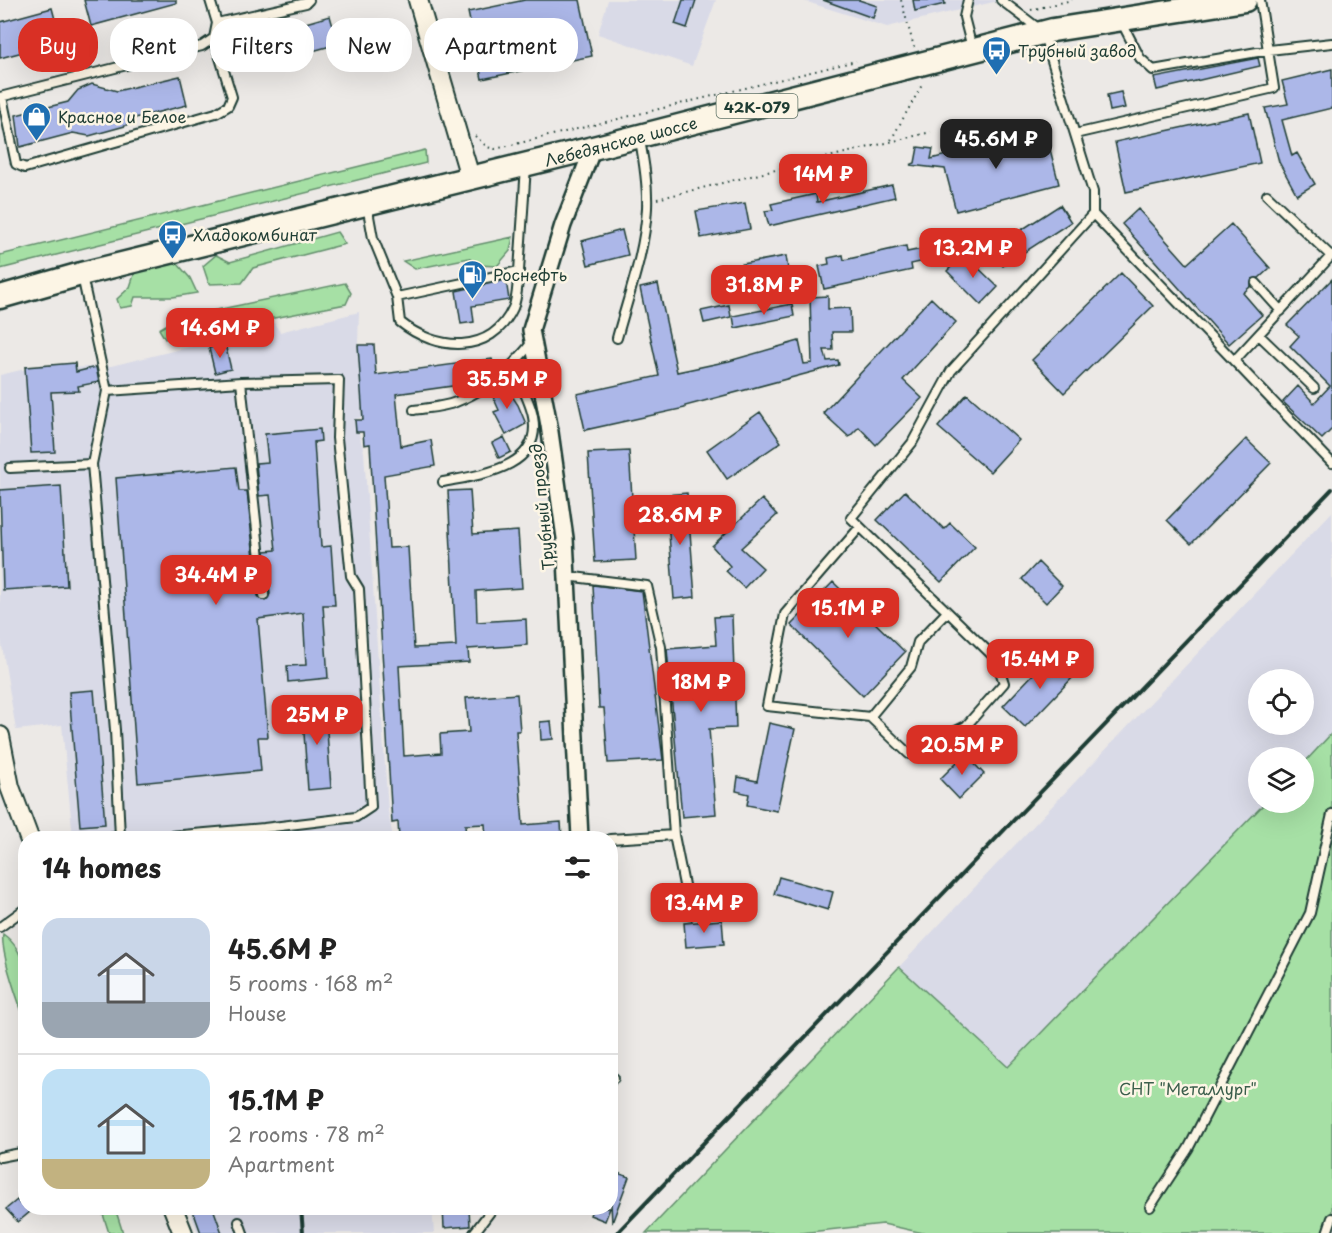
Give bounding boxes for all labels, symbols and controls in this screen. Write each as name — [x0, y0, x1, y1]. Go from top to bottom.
chip: Buy — [18, 18, 98, 72]
chip: Rent — [110, 18, 198, 72]
chip: Filters — [210, 18, 314, 72]
chip: New — [326, 18, 412, 72]
chip: Apartment — [424, 18, 578, 72]
bus stop icon: Трубный завод — [981, 34, 1013, 76]
place label: Трубный завод — [1018, 38, 1137, 62]
road number: 42К-079 — [716, 94, 798, 118]
shop icon: Красное и Белое — [21, 100, 53, 142]
place label: Красное и Белое — [58, 104, 186, 128]
street label: Лебедянское шоссе — [542, 110, 699, 172]
pin: 45.6M ₽ — [941, 119, 1051, 170]
text: 45.6M ₽ — [954, 123, 1038, 153]
pin: 14M ₽ — [781, 154, 865, 205]
text: 14M ₽ — [793, 158, 853, 188]
bus stop icon: Хладокомбинат — [156, 218, 188, 260]
place label: Хладокомбинат — [193, 222, 318, 246]
pin: 13.2M ₽ — [918, 228, 1028, 279]
text: 13.2M ₽ — [933, 232, 1013, 262]
fuel station icon: Роснефть — [456, 258, 488, 300]
place label: Роснефть — [493, 262, 567, 286]
pin: 31.8M ₽ — [709, 265, 819, 316]
text: 31.8M ₽ — [725, 269, 803, 299]
pin: 14.6M ₽ — [165, 308, 275, 359]
text: 14.6M ₽ — [180, 312, 260, 342]
pin: 35.5M ₽ — [452, 359, 562, 410]
text: 35.5M ₽ — [466, 363, 548, 393]
street label: Трубный проезд — [522, 443, 560, 571]
pin: 28.6M ₽ — [625, 495, 735, 546]
text: 28.6M ₽ — [638, 499, 722, 529]
pin: 34.4M ₽ — [161, 555, 271, 606]
text: 34.4M ₽ — [175, 559, 257, 589]
pin: 15.1M ₽ — [793, 588, 903, 639]
text: 15.1M ₽ — [811, 592, 885, 622]
pin: 15.4M ₽ — [985, 639, 1095, 690]
text: 15.4M ₽ — [1001, 643, 1079, 673]
pin: 18M ₽ — [659, 662, 743, 713]
text: 18M ₽ — [671, 666, 731, 696]
map controls — [1248, 669, 1314, 813]
button: locate — [1248, 669, 1314, 735]
pin: 25M ₽ — [275, 695, 359, 746]
text: 25M ₽ — [286, 699, 348, 729]
pin: 20.5M ₽ — [907, 725, 1017, 776]
text: 20.5M ₽ — [920, 729, 1004, 759]
button: layers — [1248, 747, 1314, 813]
text: 14 homes — [42, 848, 161, 887]
icon: filters — [561, 851, 594, 884]
pin: 13.4M ₽ — [649, 883, 759, 934]
text: 13.4M ₽ — [665, 887, 743, 917]
text: 45.6M ₽ — [228, 929, 337, 968]
icon: home — [90, 942, 162, 1014]
text: 5 rooms · 168 m² — [228, 968, 393, 998]
text: House — [228, 998, 287, 1028]
park label: СНТ "Металлург" — [1119, 1076, 1257, 1100]
text: 15.1M ₽ — [228, 1080, 324, 1119]
icon: home — [90, 1093, 162, 1165]
text: 2 rooms · 78 m² — [228, 1119, 385, 1149]
text: Apartment — [228, 1149, 335, 1179]

